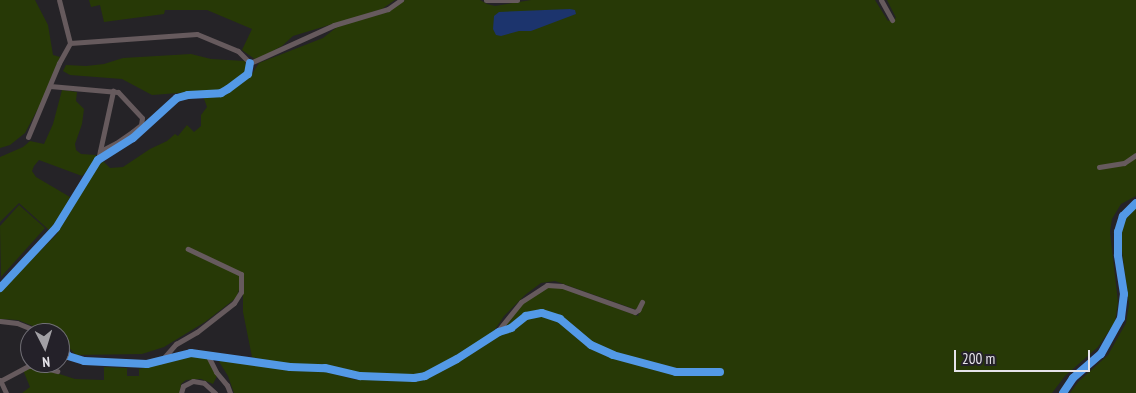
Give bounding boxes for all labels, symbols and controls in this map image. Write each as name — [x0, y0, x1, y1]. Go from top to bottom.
north arrow — [20, 323, 70, 373]
scale bar — [956, 340, 1092, 372]
text: 200 m — [962, 349, 995, 368]
text: N — [42, 353, 51, 371]

